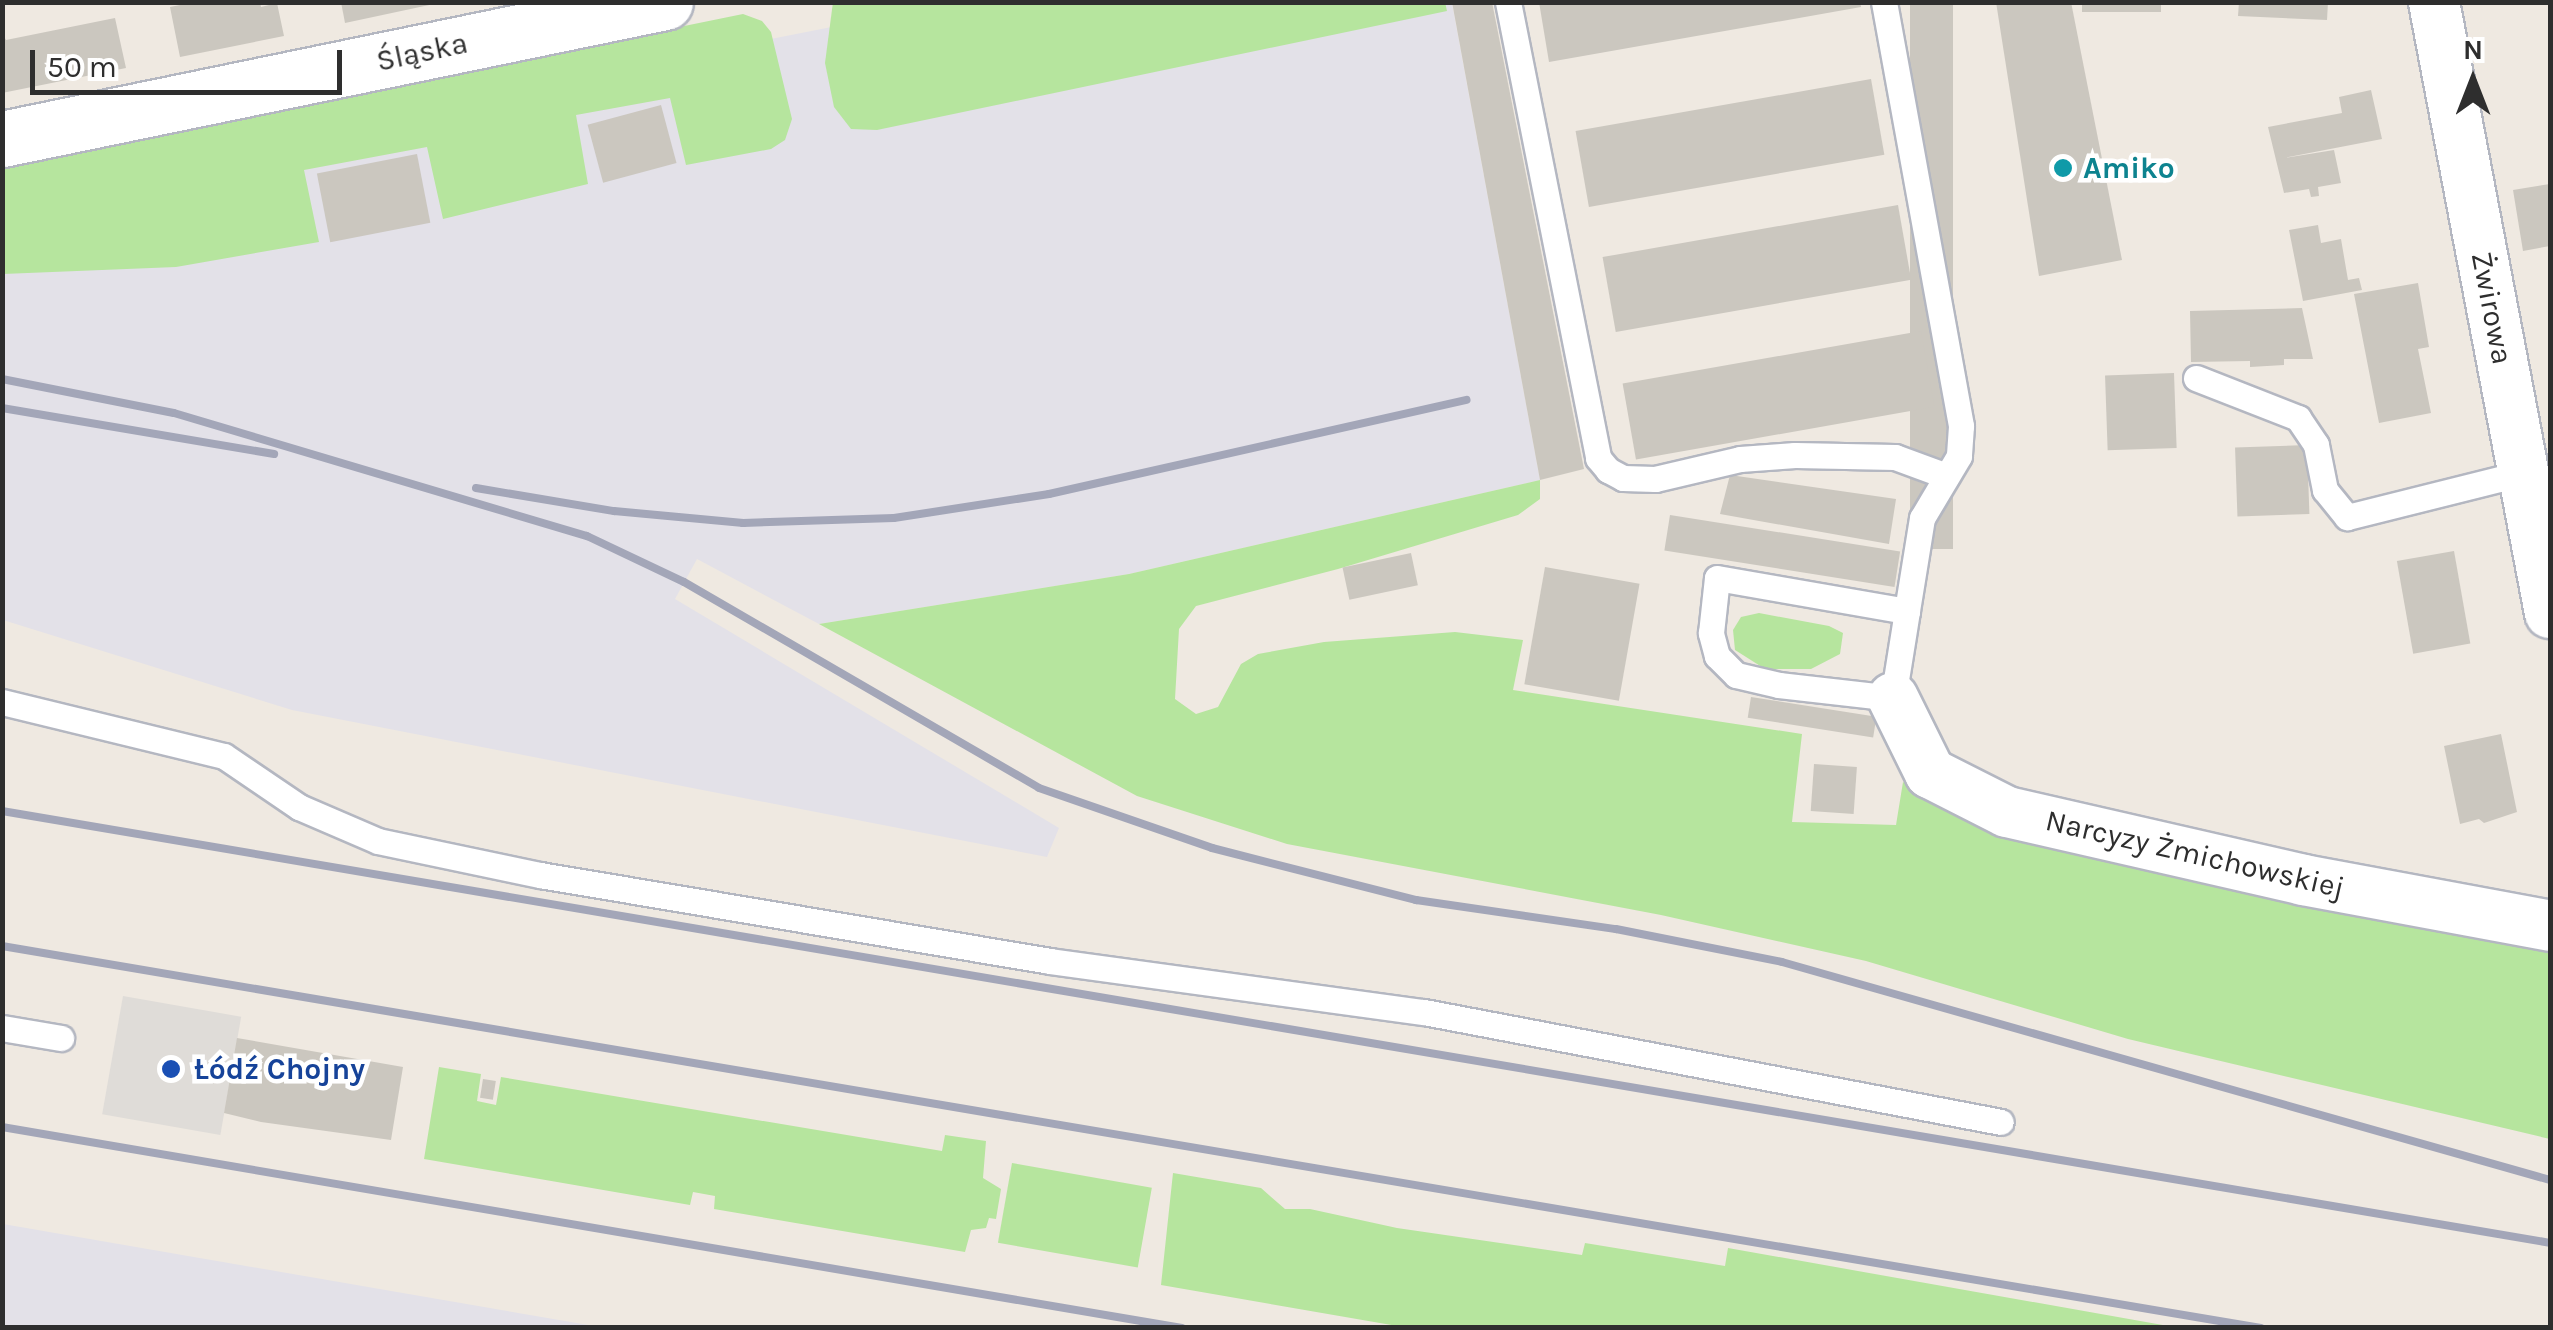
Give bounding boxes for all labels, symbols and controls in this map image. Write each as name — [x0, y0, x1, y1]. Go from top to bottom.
street label: Śląska — [373, 25, 471, 79]
scale bar — [35, 30, 348, 92]
north arrow — [2423, 30, 2523, 130]
text: N — [2463, 33, 2483, 66]
text: 50 m — [47, 49, 117, 85]
place label: Amiko — [2083, 150, 2175, 186]
marker: Amiko — [2052, 157, 2074, 179]
street label: Żwirowa — [2463, 249, 2521, 367]
street label: Narcyzy Żmichowskiej — [2042, 802, 2348, 906]
place label: Łódź Chojny — [194, 1051, 365, 1087]
marker: Łódź Chojny — [158, 1056, 184, 1082]

